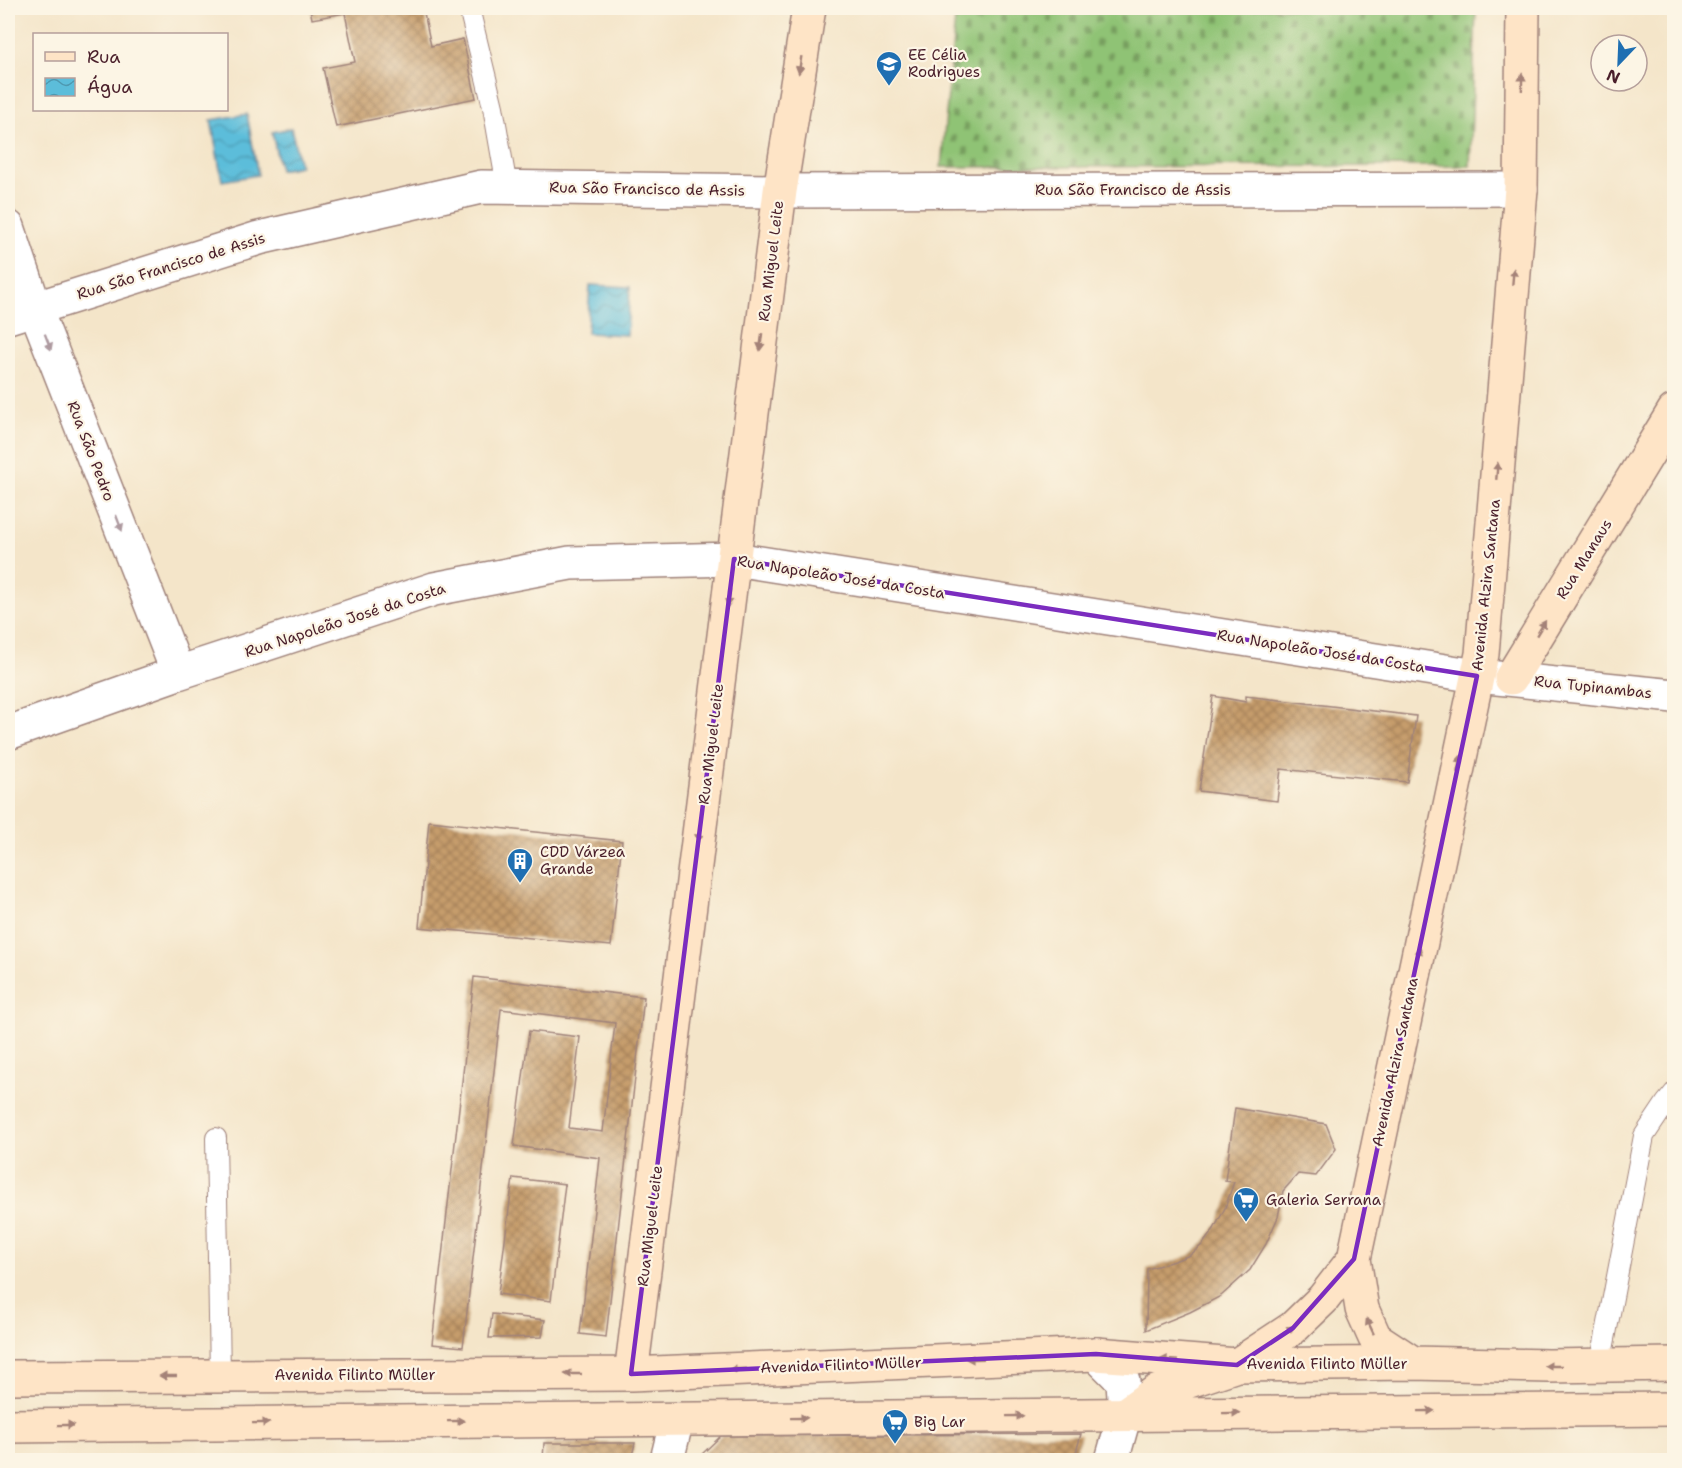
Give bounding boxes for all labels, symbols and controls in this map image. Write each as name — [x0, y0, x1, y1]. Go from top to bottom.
legend — [33, 33, 228, 111]
north arrow — [1589, 33, 1649, 93]
text: Rua — [87, 45, 120, 69]
place label: EE Célia Rodrigues — [908, 45, 980, 82]
school or university icon: EE Célia Rodrigues — [874, 49, 904, 87]
one-way arrow — [795, 56, 804, 75]
text: N — [1603, 64, 1623, 88]
one-way arrow — [1517, 73, 1527, 92]
text: Água — [87, 75, 132, 99]
street label: Rua São Francisco de Assis — [549, 177, 745, 201]
street label: Rua São Francisco de Assis — [1035, 180, 1231, 200]
street label: Rua Miguel Leite — [754, 199, 788, 323]
street label: Rua São Francisco de Assis — [74, 228, 268, 304]
one-way arrow — [1508, 268, 1518, 287]
one-way arrow — [756, 332, 766, 351]
one-way arrow — [43, 333, 53, 351]
street label: Rua São Pedro — [63, 398, 119, 504]
one-way arrow — [1492, 462, 1502, 481]
street label: Avenida Alzira Santana — [1467, 497, 1505, 672]
one-way arrow — [115, 514, 125, 532]
street label: Rua Manaus — [1551, 515, 1617, 603]
street label: Rua Napoleão José da Costa — [736, 551, 947, 603]
street label: Rua Napoleão José da Costa — [242, 578, 449, 662]
one-way arrow — [724, 588, 734, 607]
one-way arrow — [1536, 620, 1547, 636]
street label: Rua Napoleão José da Costa — [1216, 625, 1427, 677]
street label: Rua Tupinambas — [1533, 671, 1653, 703]
street label: Rua Miguel Leite — [694, 682, 728, 806]
one-way arrow — [1454, 755, 1464, 773]
one-way arrow — [695, 823, 704, 842]
place label: CDD Várzea Grande — [540, 842, 626, 879]
building icon: CDD Várzea Grande — [505, 846, 535, 884]
one-way arrow — [1414, 945, 1423, 964]
street label: Avenida Alzira Santana — [1367, 975, 1423, 1149]
street label: Rua Miguel Leite — [633, 1164, 667, 1288]
supermarket icon: Galeria Serrana — [1231, 1185, 1261, 1223]
place label: Galeria Serrana — [1266, 1190, 1382, 1210]
one-way arrow — [1365, 1318, 1374, 1335]
one-way arrow — [1279, 1325, 1295, 1337]
street label: Avenida Filinto Müller — [760, 1352, 922, 1378]
street label: Avenida Filinto Müller — [1246, 1354, 1408, 1374]
one-way arrow — [965, 1355, 984, 1364]
one-way arrow — [1160, 1355, 1179, 1365]
one-way arrow — [1544, 1361, 1563, 1371]
street label: Avenida Filinto Müller — [274, 1365, 436, 1385]
one-way arrow — [728, 1365, 747, 1374]
one-way arrow — [563, 1369, 582, 1379]
one-way arrow — [158, 1371, 177, 1381]
supermarket icon: Big Lar — [880, 1407, 910, 1445]
one-way arrow — [1416, 1407, 1435, 1416]
one-way arrow — [1221, 1409, 1240, 1418]
one-way arrow — [1005, 1411, 1024, 1420]
place label: Big Lar — [914, 1412, 966, 1432]
one-way arrow — [789, 1413, 808, 1423]
one-way arrow — [446, 1416, 465, 1426]
one-way arrow — [251, 1418, 270, 1428]
one-way arrow — [56, 1420, 75, 1430]

